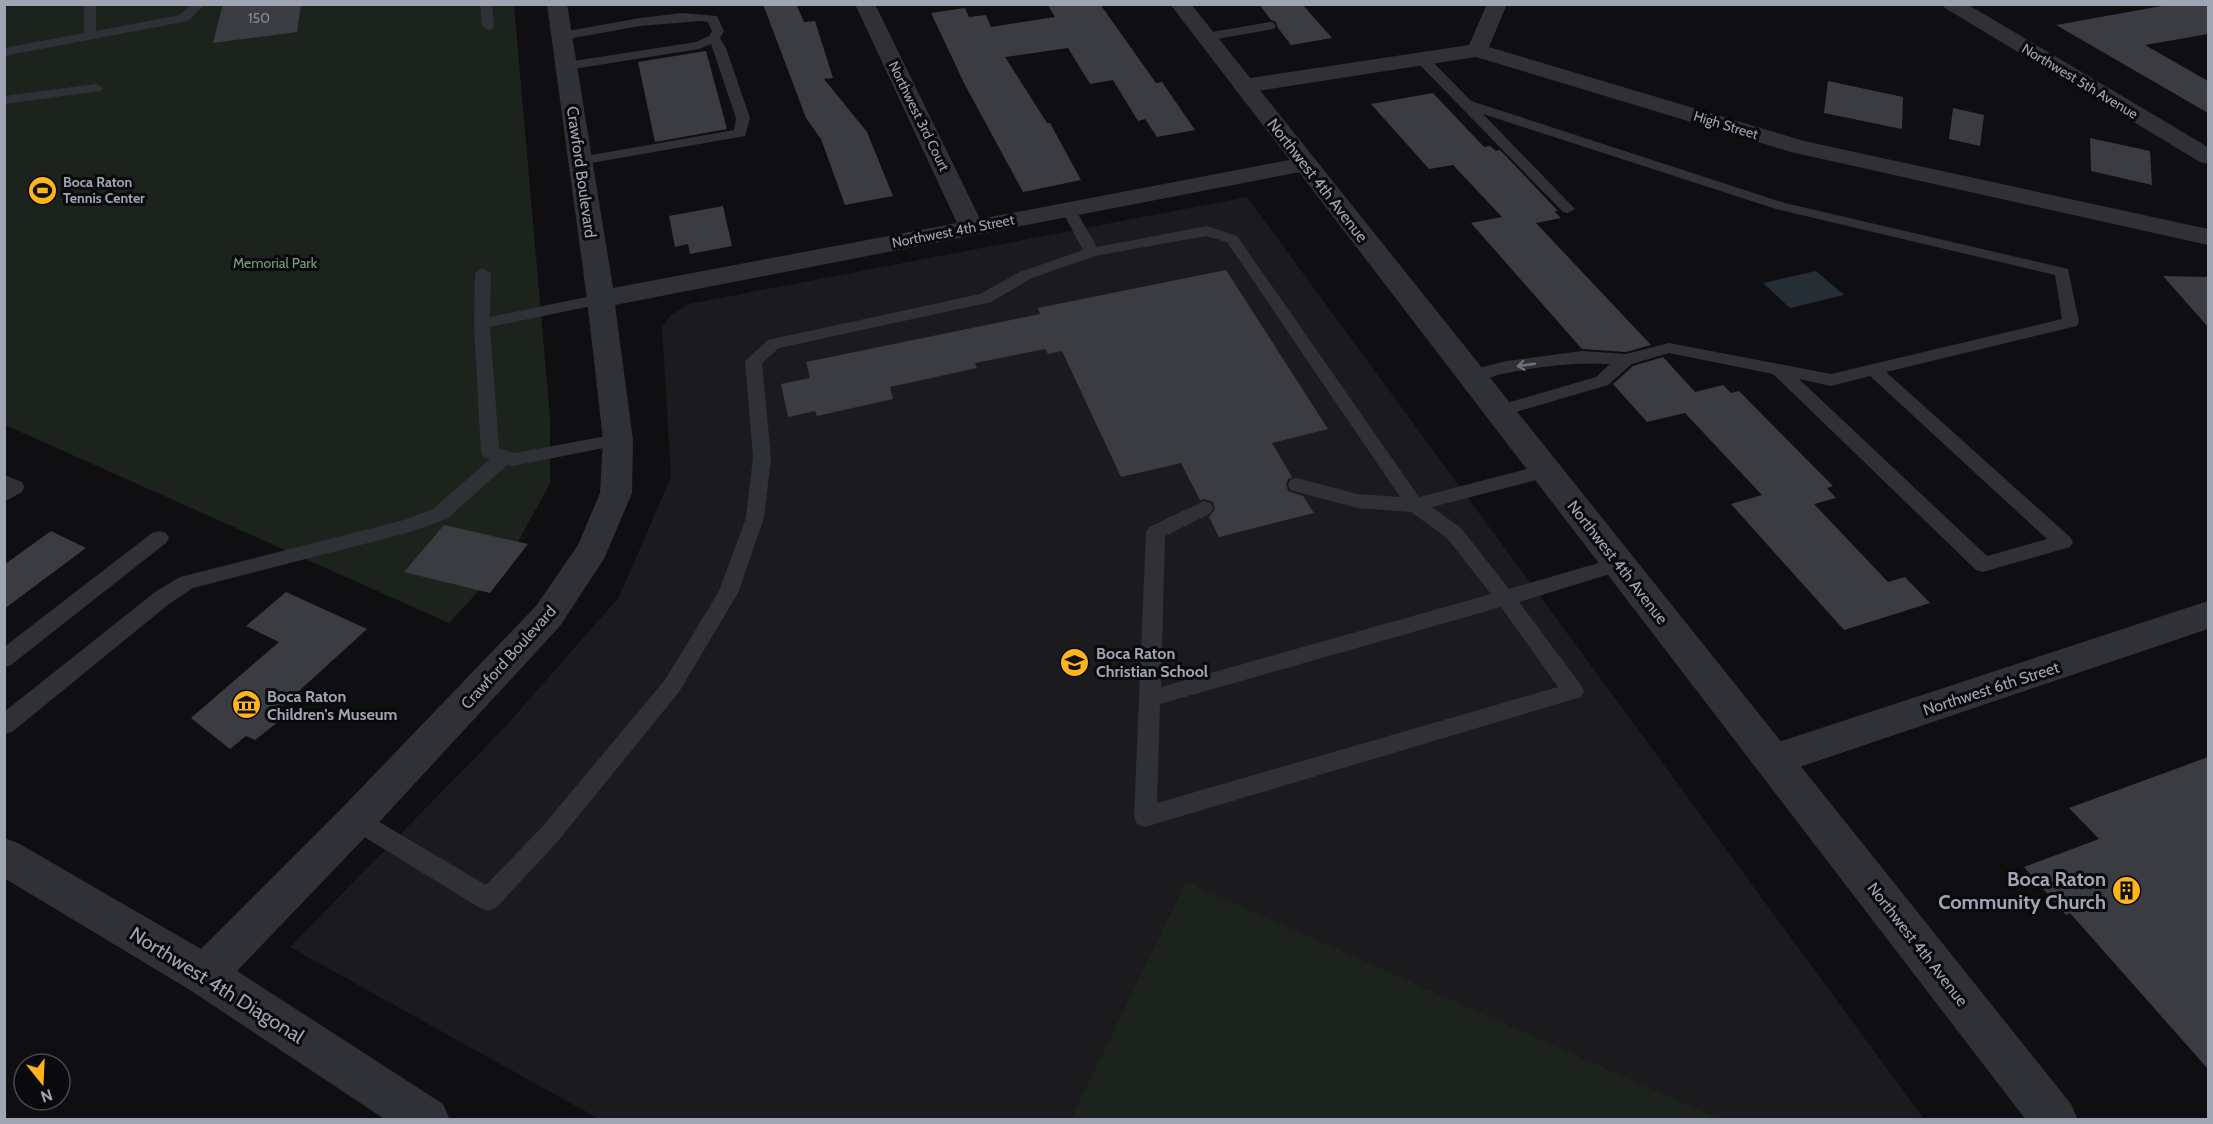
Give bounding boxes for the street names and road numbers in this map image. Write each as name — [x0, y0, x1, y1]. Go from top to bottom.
street label: Northwest 5th Avenue — [2019, 39, 2141, 123]
street label: Northwest 3rd Court — [885, 58, 954, 174]
street label: Crawford Boulevard — [563, 105, 600, 239]
street label: High Street — [1692, 107, 1761, 143]
street label: Northwest 4th Avenue — [1263, 115, 1372, 246]
street label: Northwest 4th Street — [890, 210, 1016, 252]
street label: Northwest 4th Avenue — [1563, 497, 1672, 628]
street label: Crawford Boulevard — [457, 602, 560, 713]
street label: Northwest 6th Street — [1921, 657, 2062, 719]
street label: Northwest 4th Avenue — [1863, 879, 1972, 1010]
street label: Northwest 4th Diagonal — [125, 922, 309, 1049]

